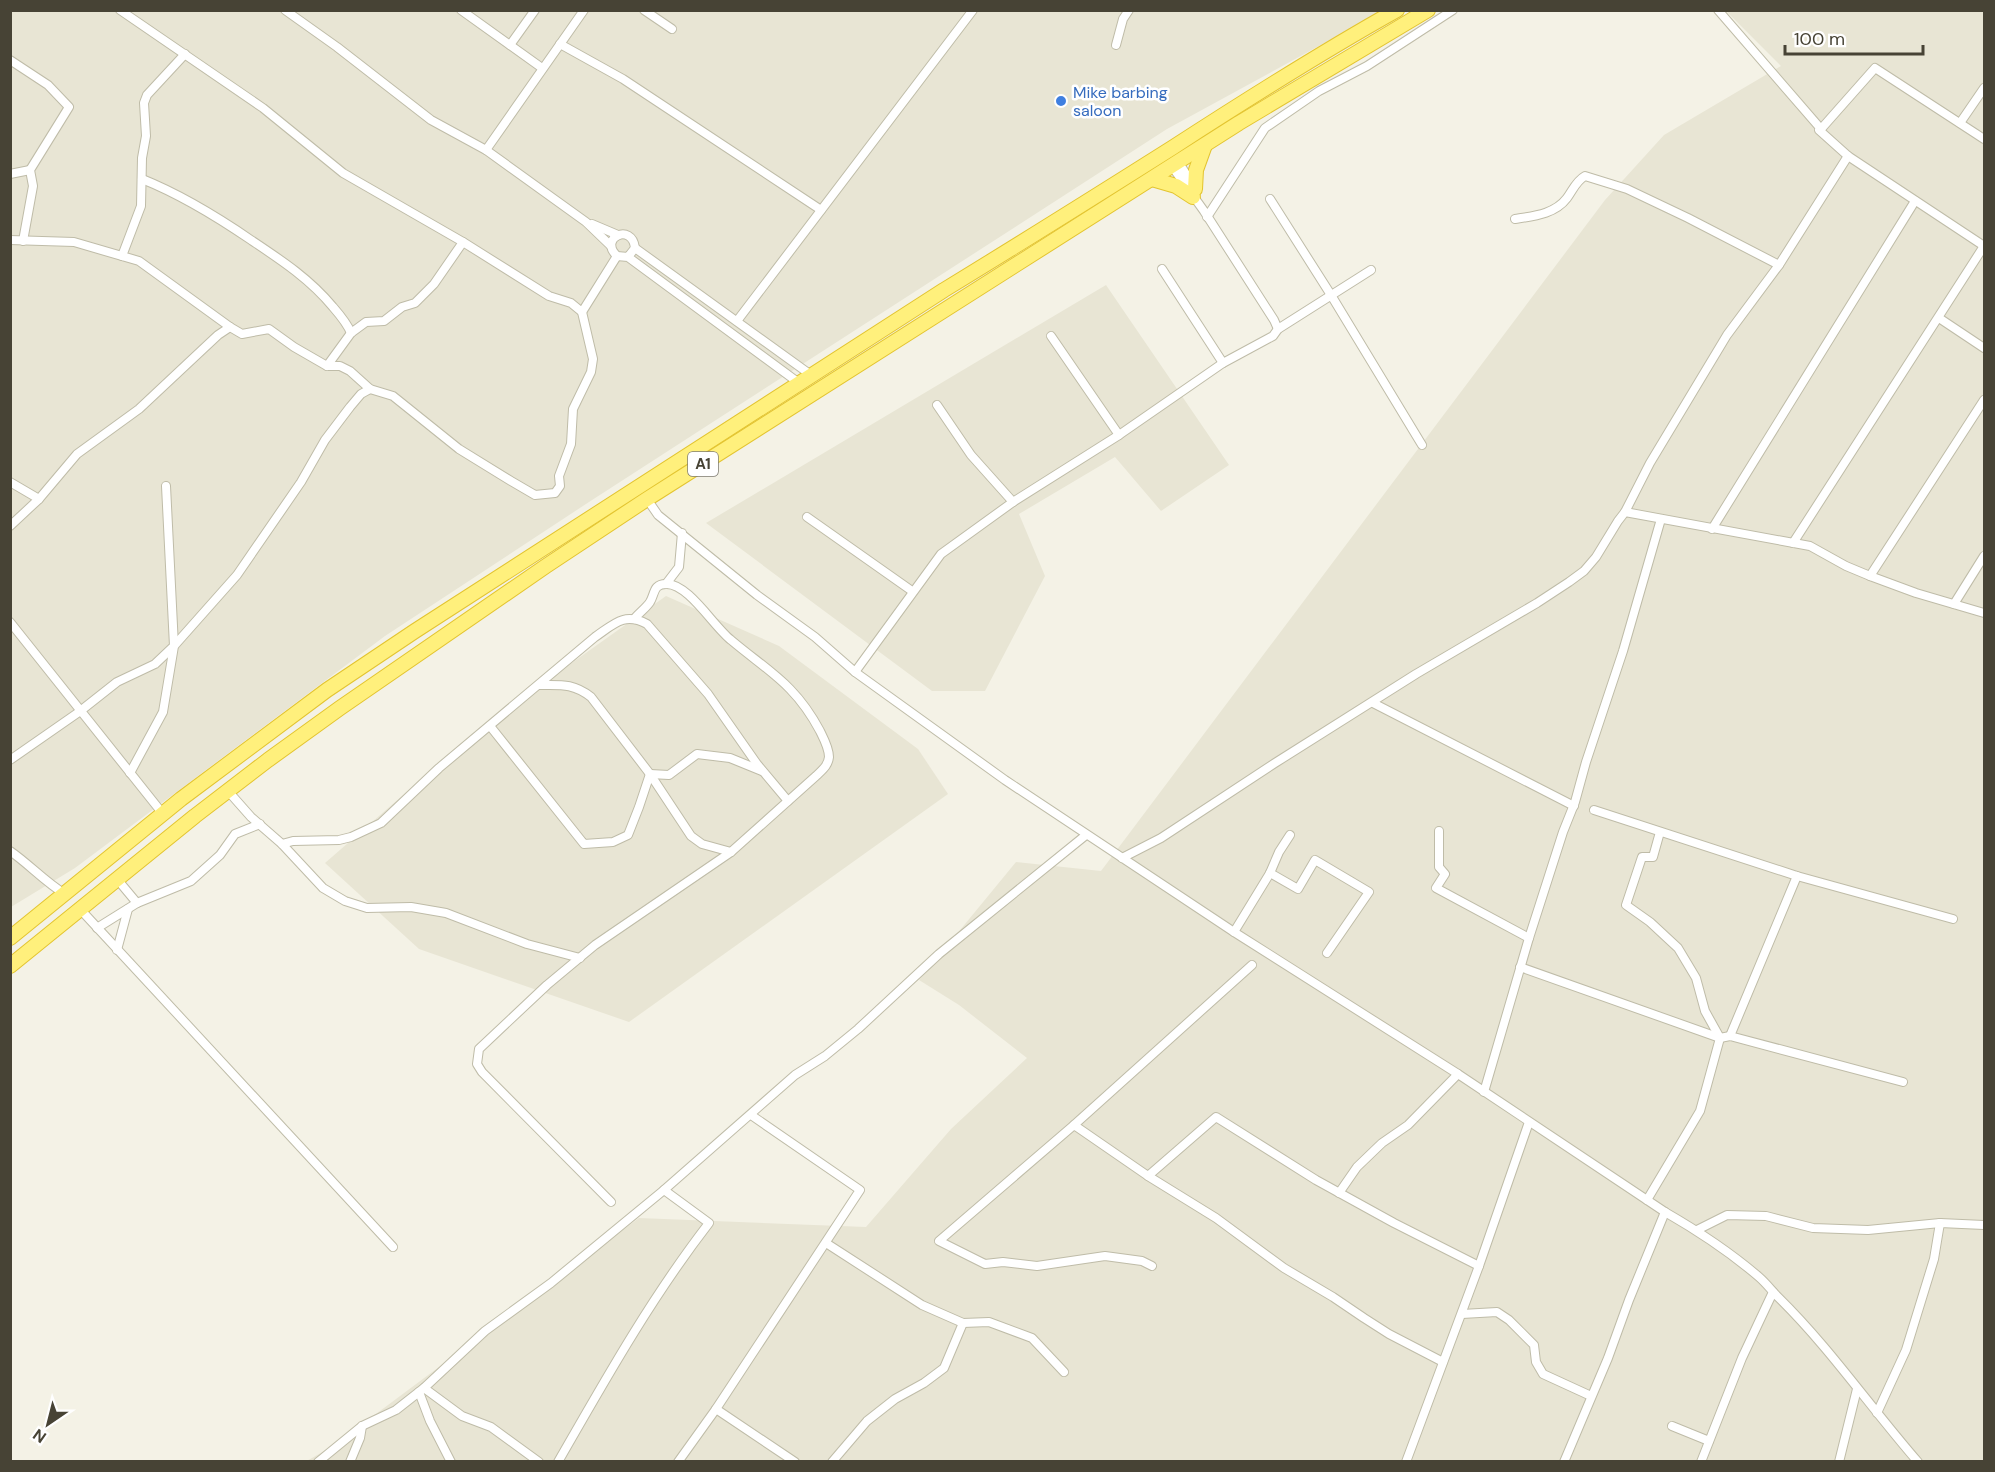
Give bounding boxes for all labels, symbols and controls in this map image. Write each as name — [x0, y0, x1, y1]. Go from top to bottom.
scale bar — [1785, 18, 1923, 56]
text: 100 m — [1794, 27, 1845, 51]
place label: Mike barbing saloon — [1073, 82, 1168, 121]
marker: Mike barbing saloon — [1054, 94, 1068, 108]
road number: A1 — [688, 452, 718, 476]
north arrow — [18, 1394, 78, 1454]
text: N — [29, 1424, 50, 1448]

